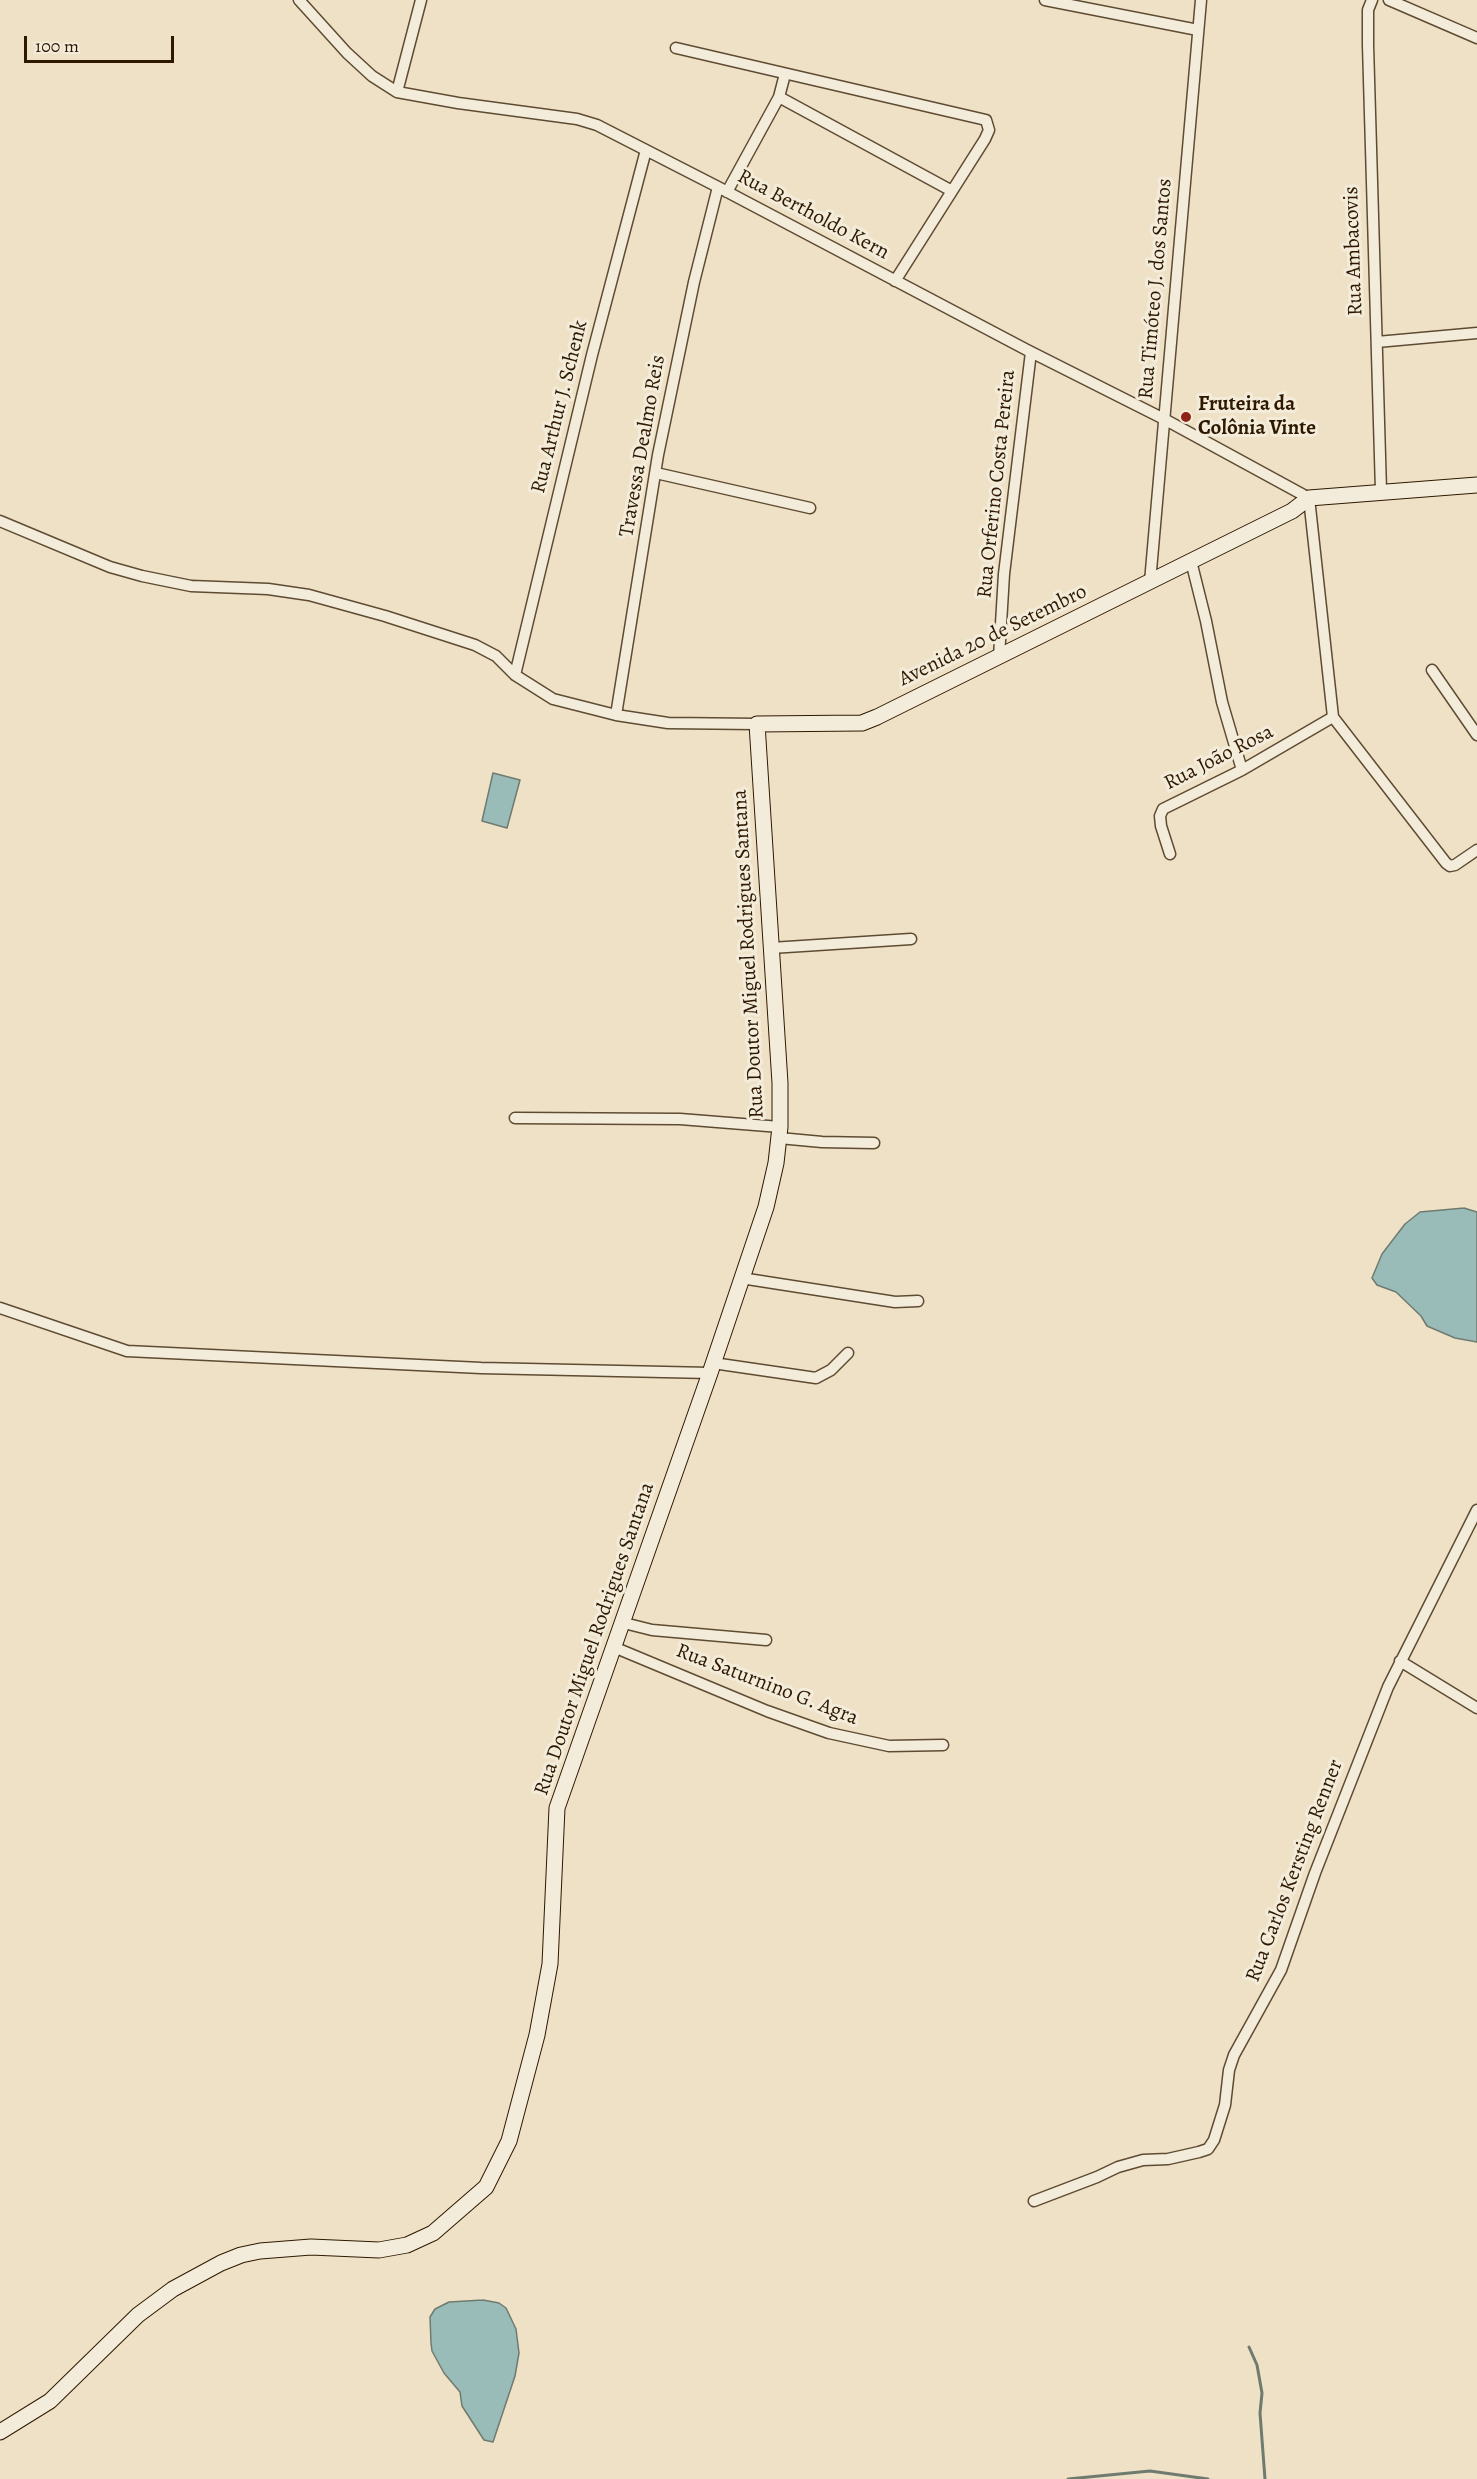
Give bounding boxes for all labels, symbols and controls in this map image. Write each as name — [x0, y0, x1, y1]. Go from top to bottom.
scale bar — [27, 24, 177, 62]
text: 100 m — [35, 34, 79, 58]
street label: Rua Bertholdo Kern — [733, 164, 893, 266]
street label: Rua Timóteo J. dos Santos — [1134, 178, 1178, 400]
street label: Rua Ambacovis — [1339, 186, 1369, 316]
street label: Rua Arthur J. Schenk — [526, 318, 594, 496]
street label: Travessa Dealmo Reis — [615, 353, 671, 539]
street label: Rua Orferino Costa Pereira — [972, 369, 1022, 599]
place label: Fruteira da Colônia Vinte — [1198, 392, 1316, 442]
marker: Fruteira da Colônia Vinte — [1179, 410, 1193, 424]
street label: Avenida 20 de Setembro — [895, 580, 1091, 692]
street label: Rua João Rosa — [1160, 720, 1278, 796]
street label: Rua Doutor Miguel Rodrigues Santana — [728, 789, 770, 1119]
street label: Rua Doutor Miguel Rodrigues Santana — [529, 1479, 661, 1799]
street label: Rua Saturnino G. Agra — [672, 1639, 862, 1731]
street label: Rua Carlos Kersting Renner — [1241, 1756, 1349, 1986]

